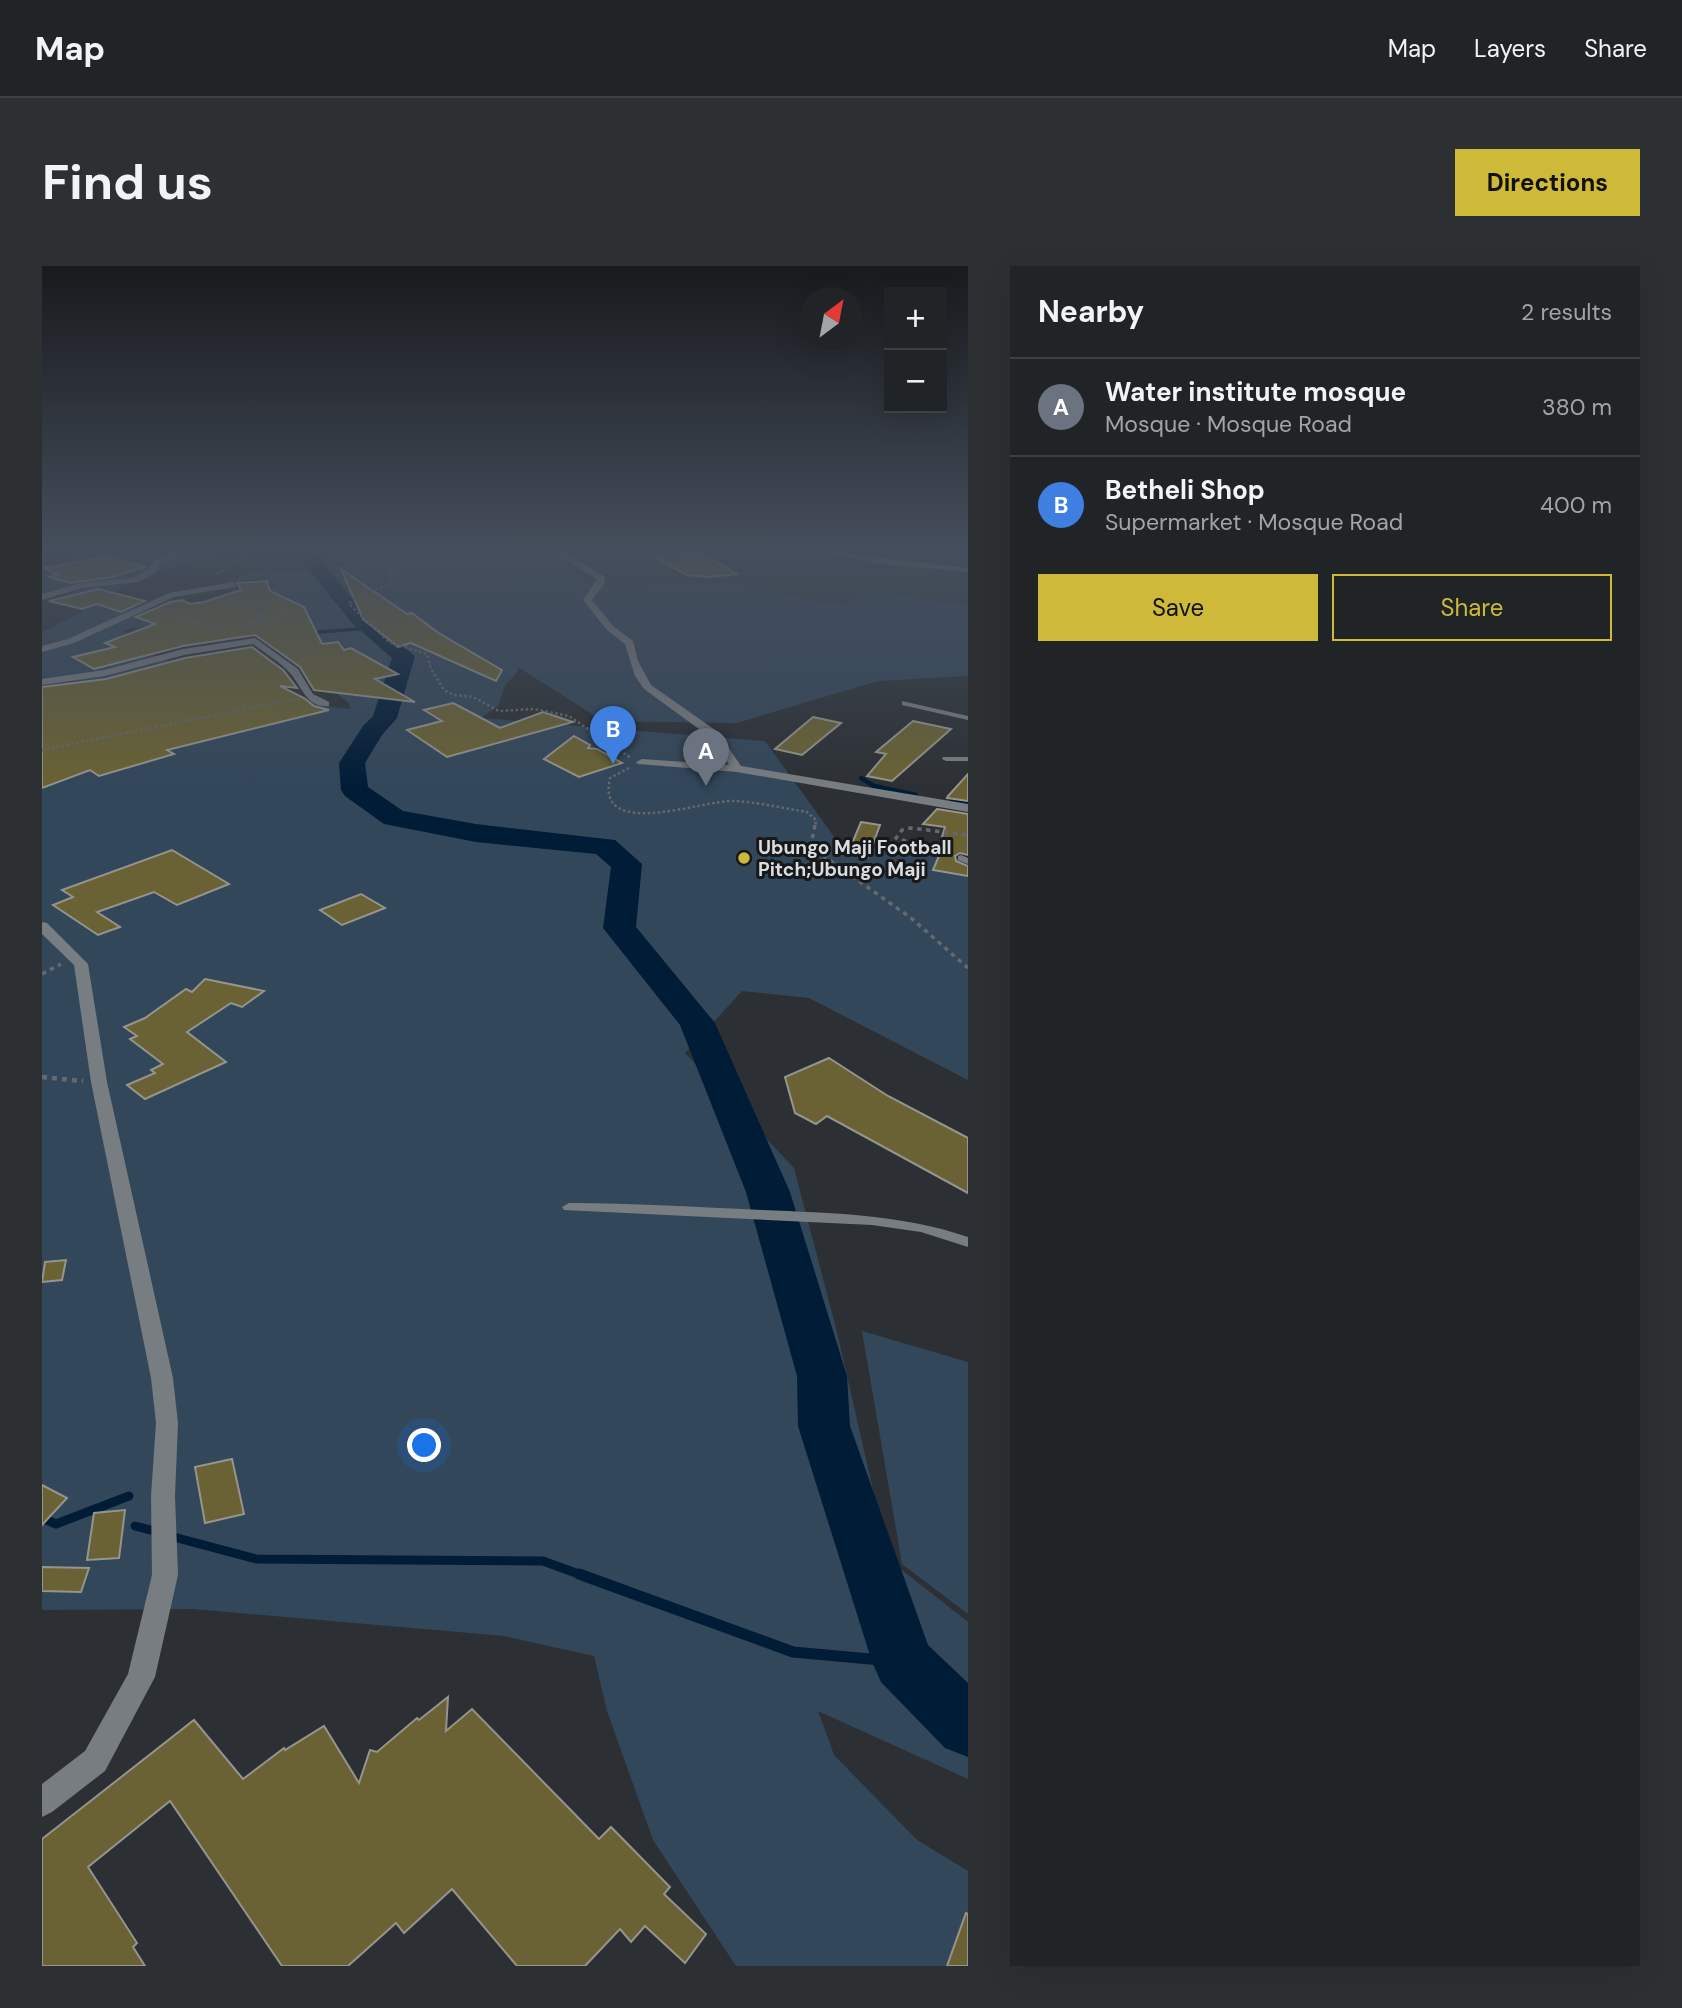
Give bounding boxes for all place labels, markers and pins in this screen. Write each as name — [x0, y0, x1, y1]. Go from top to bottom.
pin: B — [590, 706, 636, 764]
pin: A — [683, 728, 729, 786]
place label: Ubungo Maji Football Pitch;Ubungo Maji — [758, 835, 952, 882]
marker: Ubungo Maji Football Pitch;Ubungo Maji — [736, 850, 752, 866]

